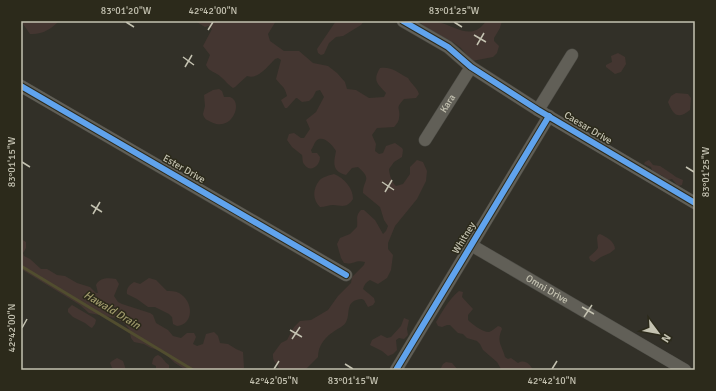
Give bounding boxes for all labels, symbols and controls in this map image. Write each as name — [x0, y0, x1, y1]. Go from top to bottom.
text: 83°01'20"W — [101, 5, 152, 17]
text: 42°42'00"N — [189, 5, 237, 17]
text: 83°01'25"W — [429, 5, 480, 17]
street label: Kara — [438, 92, 458, 115]
street label: Caesar Drive — [562, 109, 614, 147]
text: 83°01'15"W — [6, 136, 18, 187]
text: 83°01'25"W — [700, 146, 712, 197]
street label: Ester Drive — [161, 152, 207, 186]
street label: Whitney — [450, 220, 478, 256]
street label: Omni Drive — [524, 272, 570, 307]
water label: Hawald Drain — [81, 288, 143, 332]
text: 42°42'00"N — [6, 304, 18, 352]
north arrow — [638, 313, 678, 353]
text: N — [659, 331, 674, 345]
text: 42°42'05"N — [250, 375, 298, 387]
text: 83°01'15"W — [328, 375, 379, 387]
text: 42°42'10"N — [528, 375, 576, 387]

